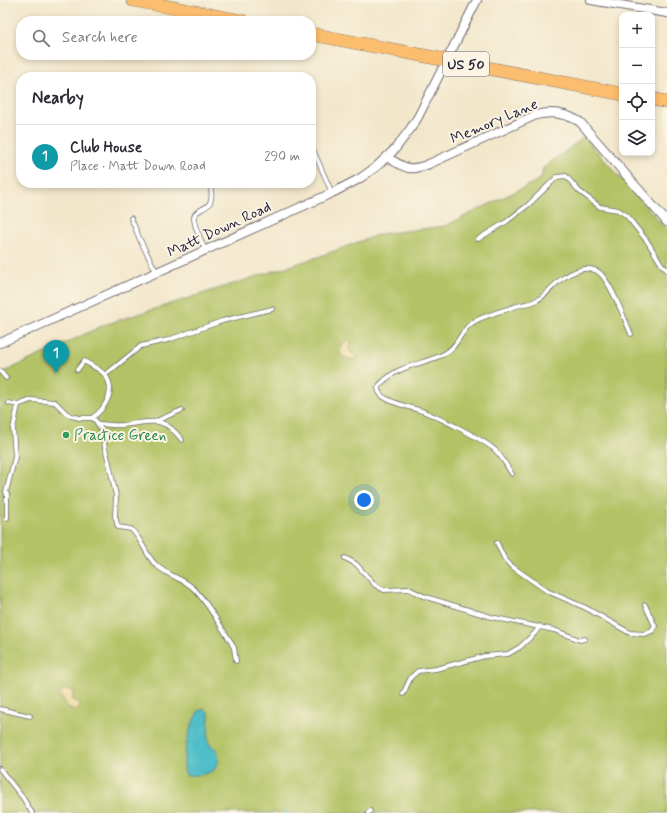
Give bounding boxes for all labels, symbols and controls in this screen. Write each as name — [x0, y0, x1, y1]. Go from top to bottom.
map controls — [619, 12, 655, 156]
button: + — [619, 12, 655, 48]
search box — [16, 16, 316, 60]
icon: search — [30, 27, 52, 49]
text: Search here — [62, 28, 138, 48]
button: − — [619, 48, 655, 84]
road number: US 50 — [443, 52, 489, 76]
button: locate — [619, 84, 655, 120]
text: Nearby — [32, 87, 84, 109]
street label: Memory Lane — [448, 94, 541, 149]
button: layers — [619, 120, 655, 156]
text: Club House — [70, 138, 142, 158]
text: 1 — [42, 148, 48, 165]
text: 290 m — [264, 148, 300, 165]
text: Place · Matt Down Road — [70, 158, 206, 175]
street label: Matt Down Road — [164, 197, 274, 263]
pin: 1 — [43, 340, 69, 373]
place label: Practice Green — [74, 426, 166, 446]
marker: Practice Green — [61, 430, 71, 440]
your location — [354, 490, 374, 510]

